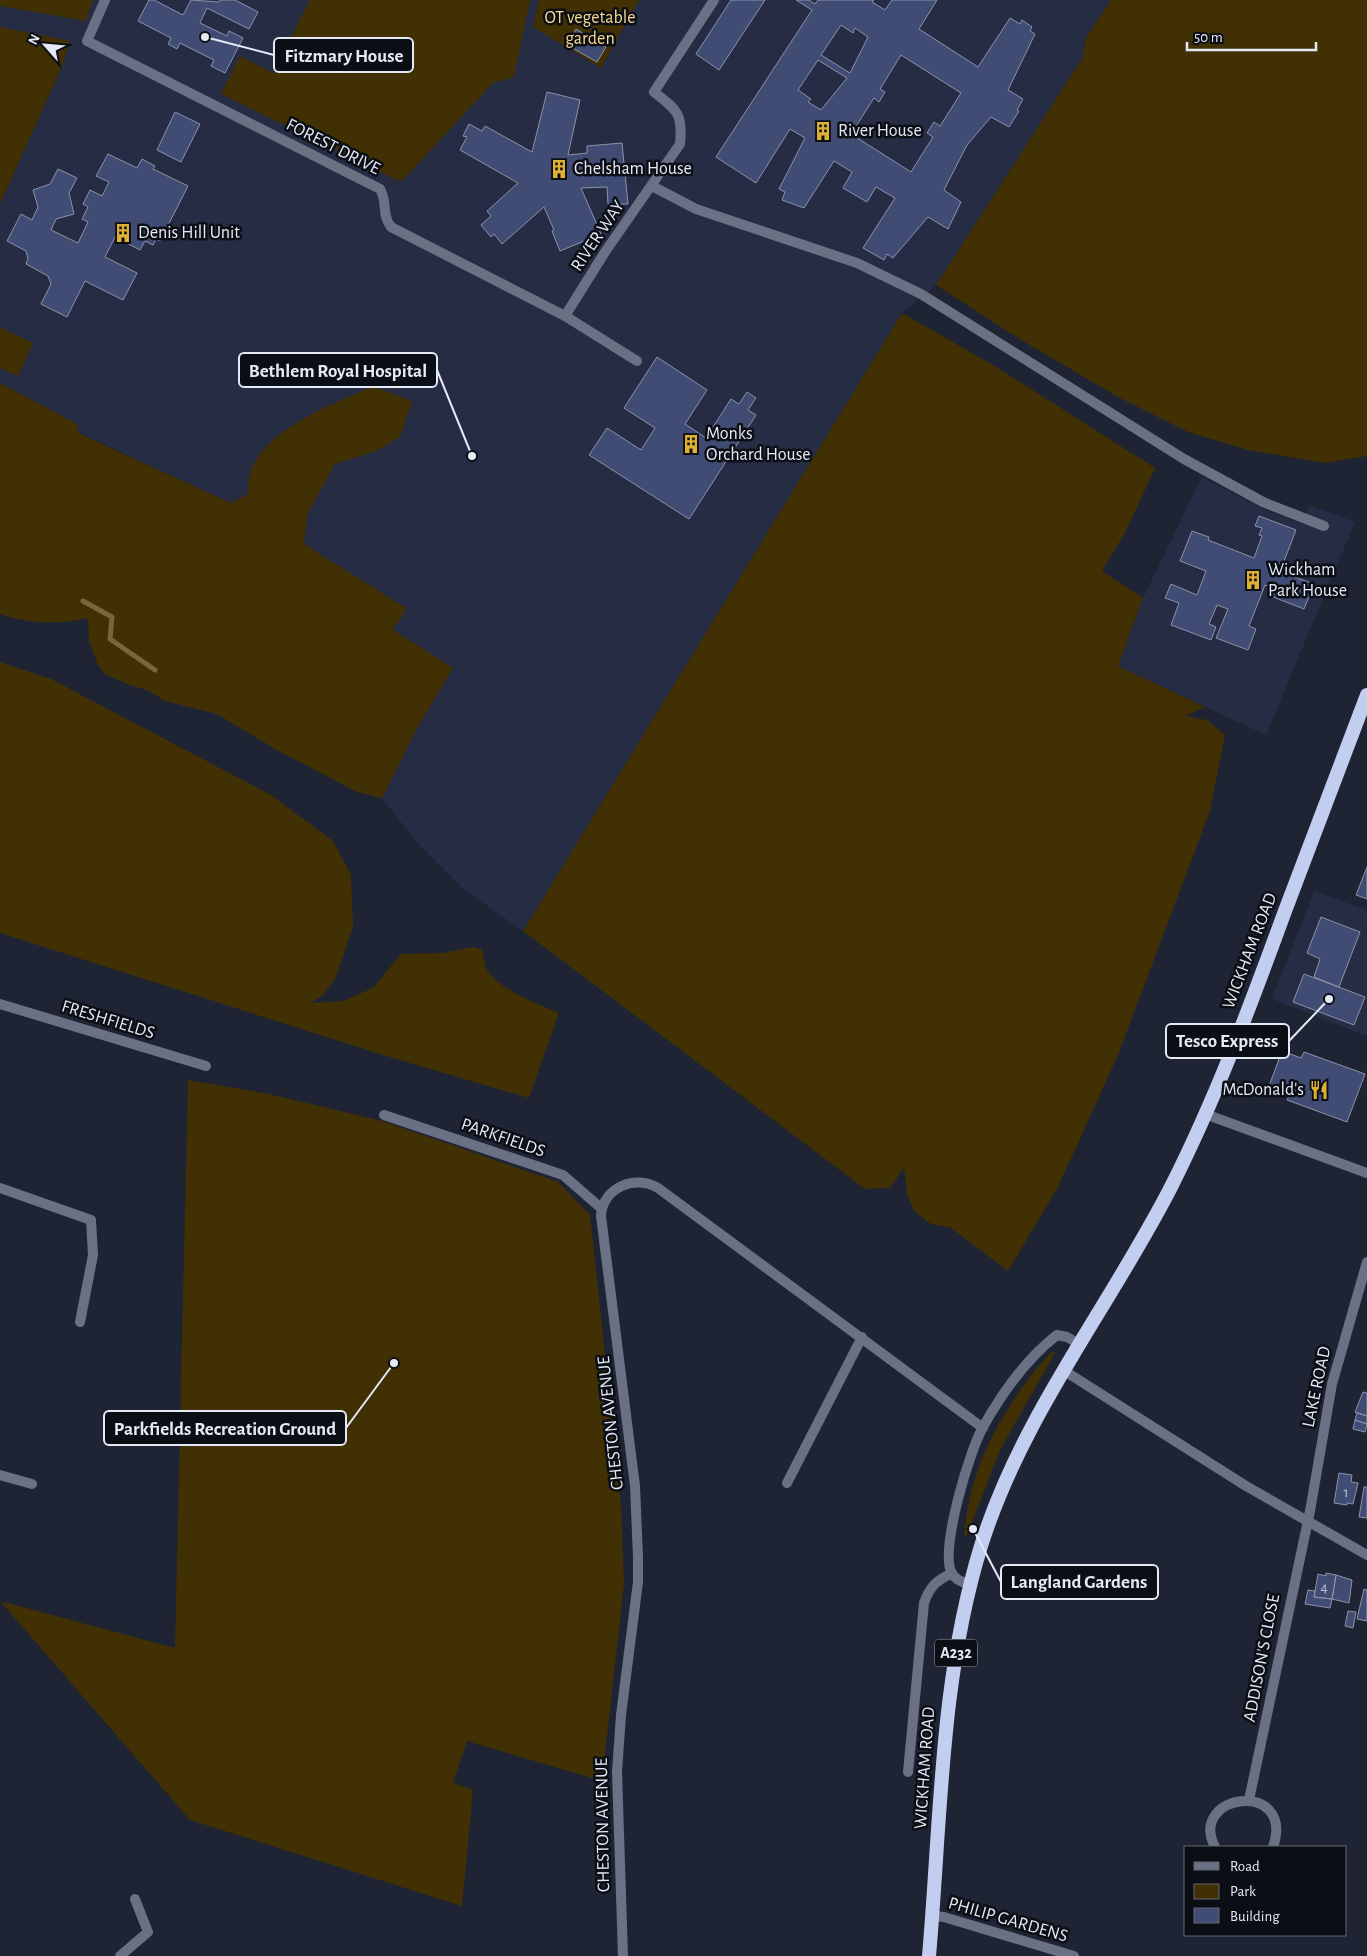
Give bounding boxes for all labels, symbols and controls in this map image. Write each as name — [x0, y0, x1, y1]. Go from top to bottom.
park label: OT vegetable garden — [544, 9, 636, 48]
north arrow — [20, 20, 70, 70]
scale bar — [1187, 20, 1316, 52]
text: 50 m — [1194, 30, 1223, 45]
text: N — [26, 32, 43, 47]
callout: Fitzmary House — [274, 38, 413, 72]
text: Fitzmary House — [285, 47, 403, 66]
street label: FOREST DRIVE — [283, 116, 383, 179]
building icon: River House — [812, 120, 834, 142]
place label: River House — [838, 122, 922, 140]
building icon: Chelsham House — [548, 158, 570, 180]
place label: Chelsham House — [574, 160, 692, 178]
street label: RIVER WAY — [568, 197, 628, 275]
building icon: Denis Hill Unit — [112, 222, 134, 244]
place label: Denis Hill Unit — [138, 224, 240, 242]
callout: Bethlem Royal Hospital — [239, 353, 437, 387]
text: Bethlem Royal Hospital — [249, 362, 427, 381]
place label: Monks Orchard House — [706, 425, 811, 464]
building icon: Monks Orchard House — [680, 433, 702, 455]
place label: Wickham Park House — [1268, 561, 1347, 600]
building icon: Wickham Park House — [1242, 569, 1264, 591]
street label: WICKHAM ROAD — [1220, 890, 1280, 1012]
street label: FRESHFIELDS — [59, 997, 157, 1043]
callout: Tesco Express — [1166, 1024, 1289, 1058]
text: Tesco Express — [1176, 1032, 1278, 1051]
restaurant icon: McDonald's — [1308, 1079, 1330, 1101]
place label: McDonald's — [1222, 1081, 1304, 1099]
street label: PARKFIELDS — [459, 1115, 547, 1161]
street label: LAKE ROAD — [1300, 1345, 1334, 1429]
street label: CHESTON AVENUE — [595, 1355, 627, 1491]
callout: Parkfields Recreation Ground — [104, 1411, 346, 1445]
text: Parkfields Recreation Ground — [114, 1420, 336, 1439]
house number: 1 — [1343, 1485, 1349, 1500]
callout: Langland Gardens — [1001, 1565, 1158, 1599]
text: Langland Gardens — [1011, 1573, 1147, 1592]
house number: 4 — [1320, 1580, 1328, 1595]
street label: ADDISON'S CLOSE — [1241, 1592, 1283, 1724]
road number: A232 — [935, 1640, 977, 1666]
street label: WICKHAM ROAD — [912, 1706, 938, 1830]
street label: CHESTON AVENUE — [593, 1757, 613, 1892]
legend — [1184, 1846, 1347, 1936]
text: Road — [1230, 1859, 1260, 1874]
text: Park — [1230, 1884, 1256, 1899]
street label: PHILIP GARDENS — [946, 1894, 1070, 1946]
text: Building — [1230, 1909, 1280, 1924]

